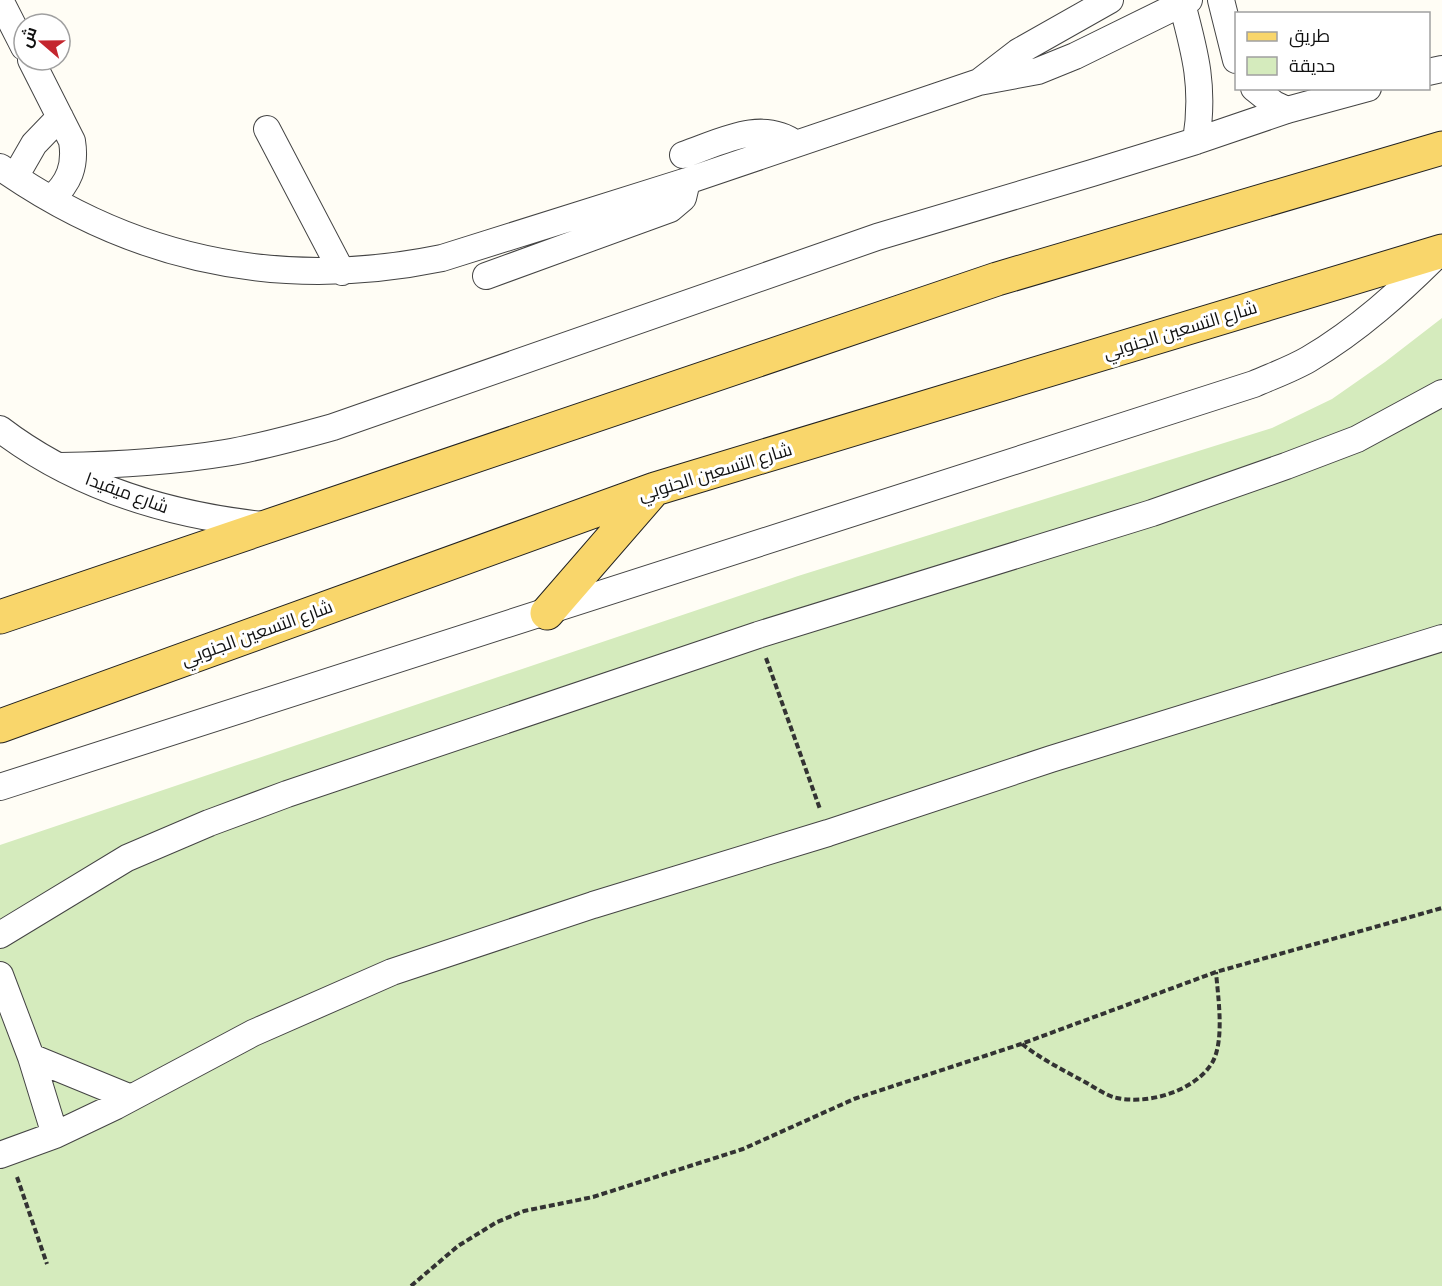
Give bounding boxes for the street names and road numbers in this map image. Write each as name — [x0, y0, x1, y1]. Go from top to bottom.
street label: شارع التسعين الجنوبي — [1099, 290, 1261, 369]
street label: شارع التسعين الجنوبي — [634, 432, 796, 511]
street label: شارع ميفيدا — [81, 462, 174, 523]
street label: شارع التسعين الجنوبي — [176, 590, 338, 675]

